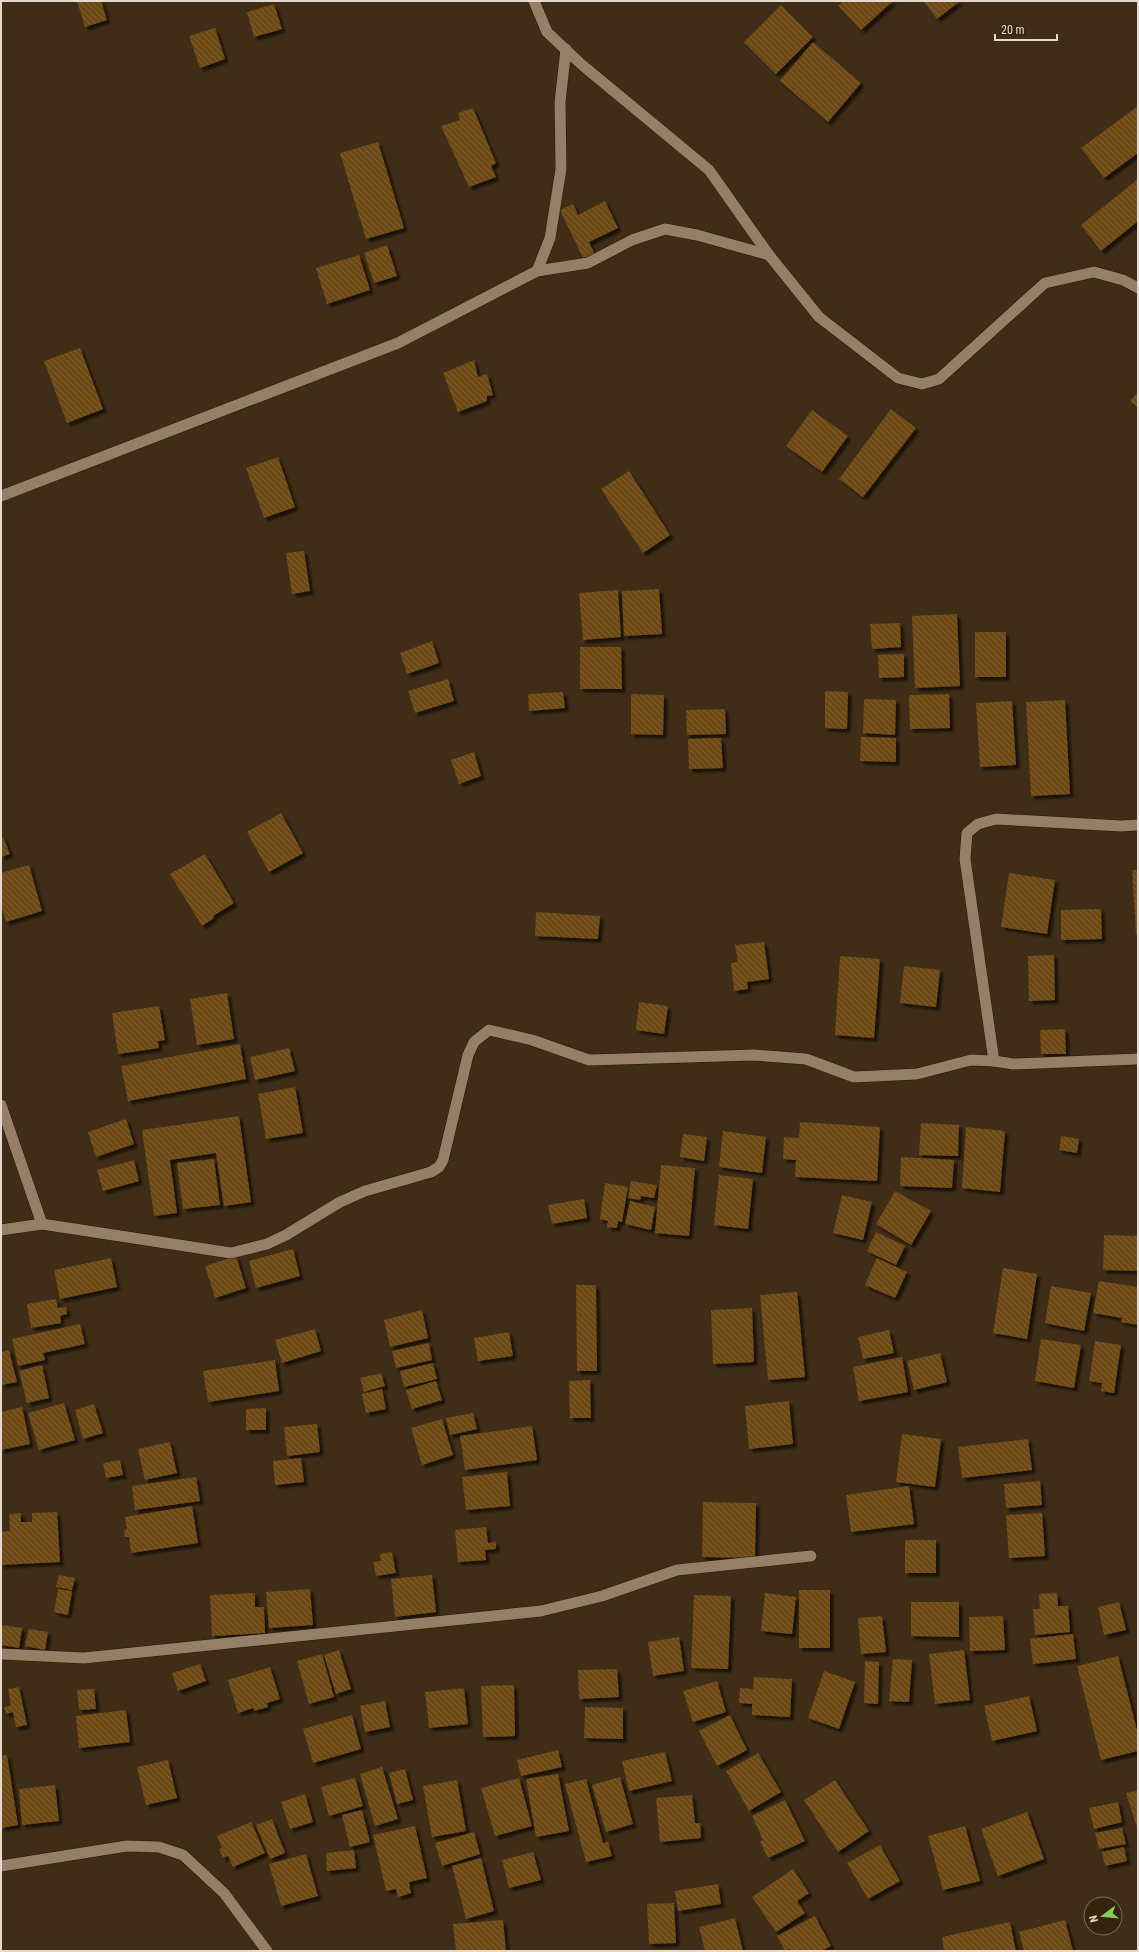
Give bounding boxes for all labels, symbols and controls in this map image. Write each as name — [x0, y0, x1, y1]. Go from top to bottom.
scale bar — [995, 16, 1057, 42]
text: 20 m — [1001, 23, 1025, 37]
north arrow — [1083, 1896, 1123, 1936]
text: N — [1087, 1913, 1101, 1924]

